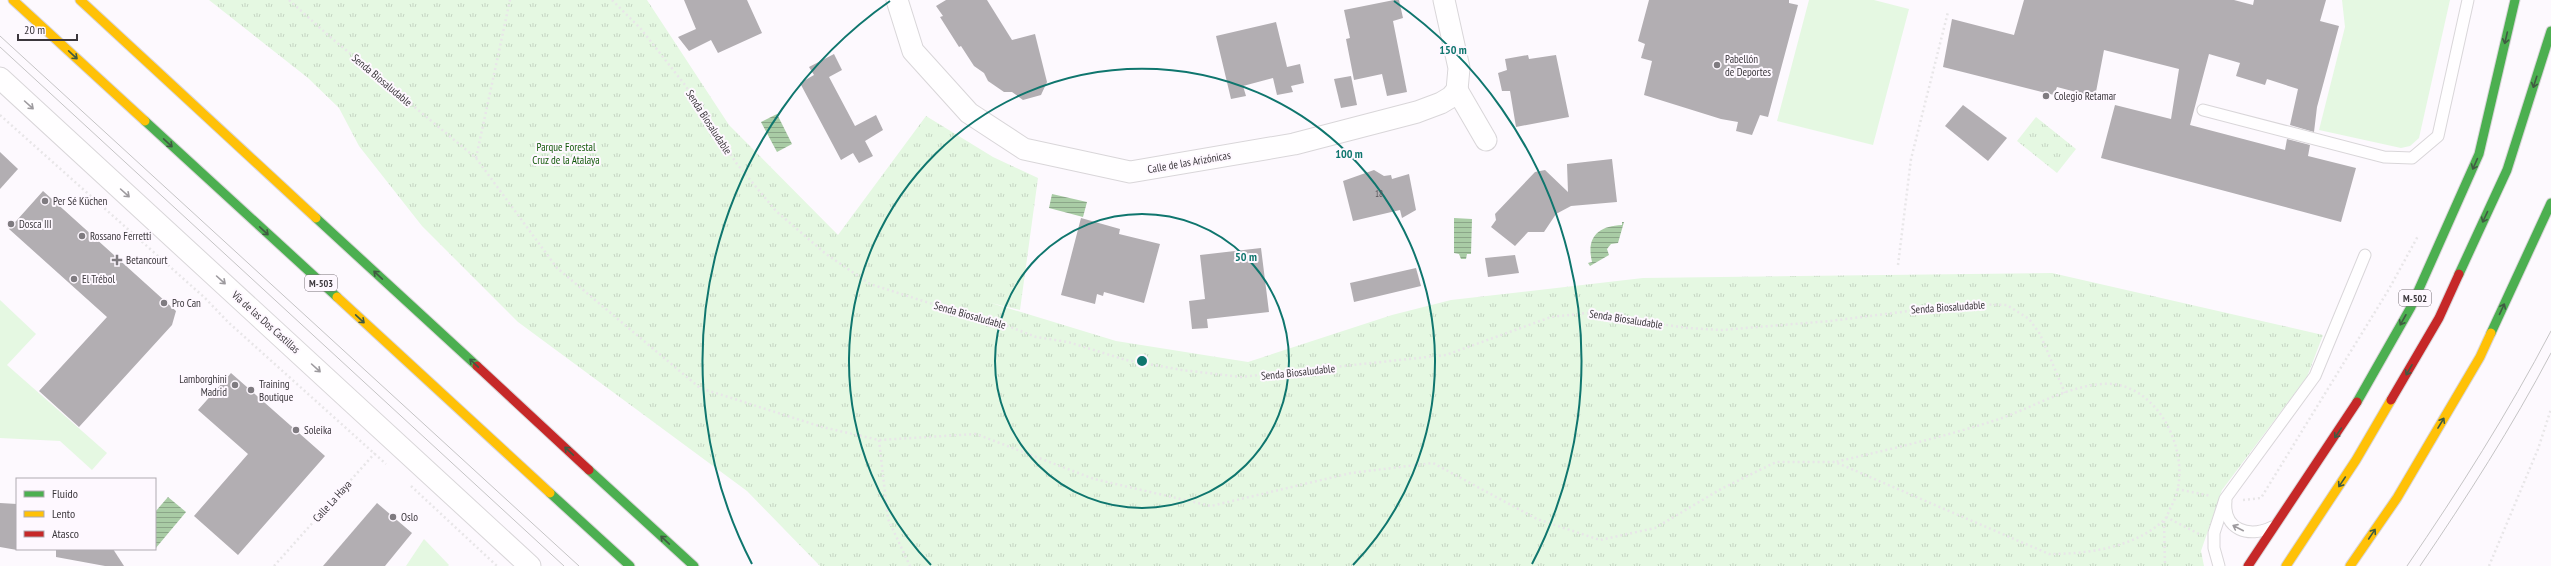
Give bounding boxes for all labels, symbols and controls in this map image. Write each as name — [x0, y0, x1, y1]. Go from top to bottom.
scale bar — [18, 16, 77, 42]
text: 20 m — [24, 22, 45, 37]
one-way arrow — [2502, 31, 2510, 44]
text: 150 m — [1439, 42, 1467, 57]
one-way arrow — [68, 50, 78, 60]
street label: Senda Biosaludable — [349, 51, 415, 110]
place label: Pabellón de Deportes — [1725, 52, 1771, 79]
marker: Pabellón de Deportes — [1712, 60, 1722, 70]
one-way arrow — [2531, 75, 2538, 88]
street label: Senda Biosaludable — [683, 87, 735, 157]
place label: Colegio Retamar — [2054, 89, 2116, 103]
marker: Colegio Retamar — [2041, 91, 2051, 101]
one-way arrow — [24, 100, 34, 109]
one-way arrow — [163, 138, 174, 147]
park label: Parque Forestal Cruz de la Atalaya — [532, 140, 600, 167]
text: 100 m — [1335, 146, 1363, 161]
street label: Calle de las Arizónicas — [1146, 148, 1232, 176]
one-way arrow — [2471, 158, 2478, 170]
one-way arrow — [119, 188, 130, 197]
house number: 18 — [1375, 188, 1383, 199]
place label: Per Sé Küchen — [53, 194, 108, 208]
marker: Per Sé Küchen — [40, 196, 50, 206]
one-way arrow — [2481, 210, 2488, 222]
place label: Dosca III — [19, 217, 52, 231]
marker: Dosca III — [6, 219, 16, 229]
one-way arrow — [259, 226, 269, 235]
place label: Rossano Ferretti — [90, 229, 151, 243]
marker: Rossano Ferretti — [77, 231, 87, 241]
text: 50 m — [1235, 249, 1257, 264]
place label: Betancourt — [126, 253, 168, 267]
marker: Betancourt — [111, 254, 123, 266]
one-way arrow — [373, 271, 383, 280]
place label: El Trébol — [82, 272, 115, 286]
marker: El Trébol — [69, 274, 79, 284]
road number: M-503 — [305, 275, 337, 291]
one-way arrow — [215, 276, 226, 285]
street label: Vía de las Dos Castillas — [228, 287, 303, 356]
road number: M-502 — [2399, 290, 2431, 306]
place label: Pro Can — [172, 296, 201, 310]
street label: Senda Biosaludable — [1910, 297, 1986, 317]
marker: Pro Can — [159, 298, 169, 308]
street label: Senda Biosaludable — [932, 298, 1008, 332]
one-way arrow — [2499, 303, 2506, 315]
street label: Senda Biosaludable — [1588, 306, 1664, 332]
one-way arrow — [355, 314, 365, 323]
one-way arrow — [2399, 314, 2407, 326]
centre of rings — [1135, 354, 1149, 368]
one-way arrow — [469, 359, 479, 368]
street label: Senda Biosaludable — [1260, 361, 1336, 383]
one-way arrow — [311, 363, 321, 372]
one-way arrow — [2404, 364, 2412, 376]
place label: Lamborghini Madrid — [179, 372, 227, 399]
place label: Training Boutique — [259, 377, 294, 404]
marker: Lamborghini Madrid — [230, 380, 240, 390]
marker: Training Boutique — [246, 385, 256, 395]
one-way arrow — [2437, 417, 2445, 429]
place label: Soleika — [304, 423, 332, 437]
marker: Soleika — [291, 425, 301, 435]
one-way arrow — [2334, 427, 2342, 438]
one-way arrow — [564, 447, 575, 456]
one-way arrow — [2338, 476, 2346, 487]
street label: Calle La Haya — [310, 477, 354, 525]
legend — [16, 478, 156, 550]
text: Fluido — [52, 486, 78, 501]
text: Lento — [52, 506, 75, 521]
place label: Oslo — [401, 510, 418, 524]
marker: Oslo — [388, 512, 398, 522]
one-way arrow — [2232, 524, 2244, 531]
text: Atasco — [52, 526, 79, 541]
one-way arrow — [2368, 528, 2376, 539]
one-way arrow — [660, 535, 670, 544]

